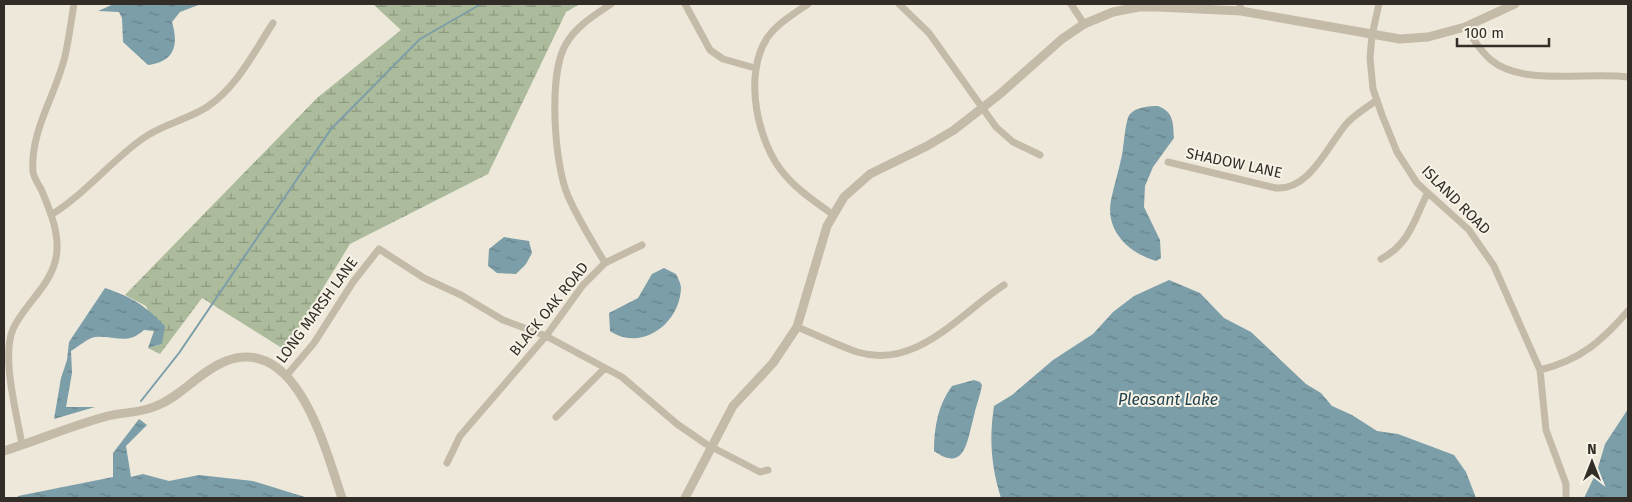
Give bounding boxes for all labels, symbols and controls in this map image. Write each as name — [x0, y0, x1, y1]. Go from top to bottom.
scale bar — [1457, 15, 1550, 47]
text: 100 m — [1464, 24, 1504, 42]
street label: SHADOW LANE — [1184, 144, 1284, 182]
street label: ISLAND ROAD — [1418, 162, 1494, 238]
street label: LONG MARSH LANE — [272, 253, 362, 367]
street label: BLACK OAK ROAD — [506, 259, 592, 359]
water label: Pleasant Lake — [1118, 390, 1218, 409]
north arrow — [1567, 437, 1617, 487]
text: N — [1587, 441, 1597, 458]

